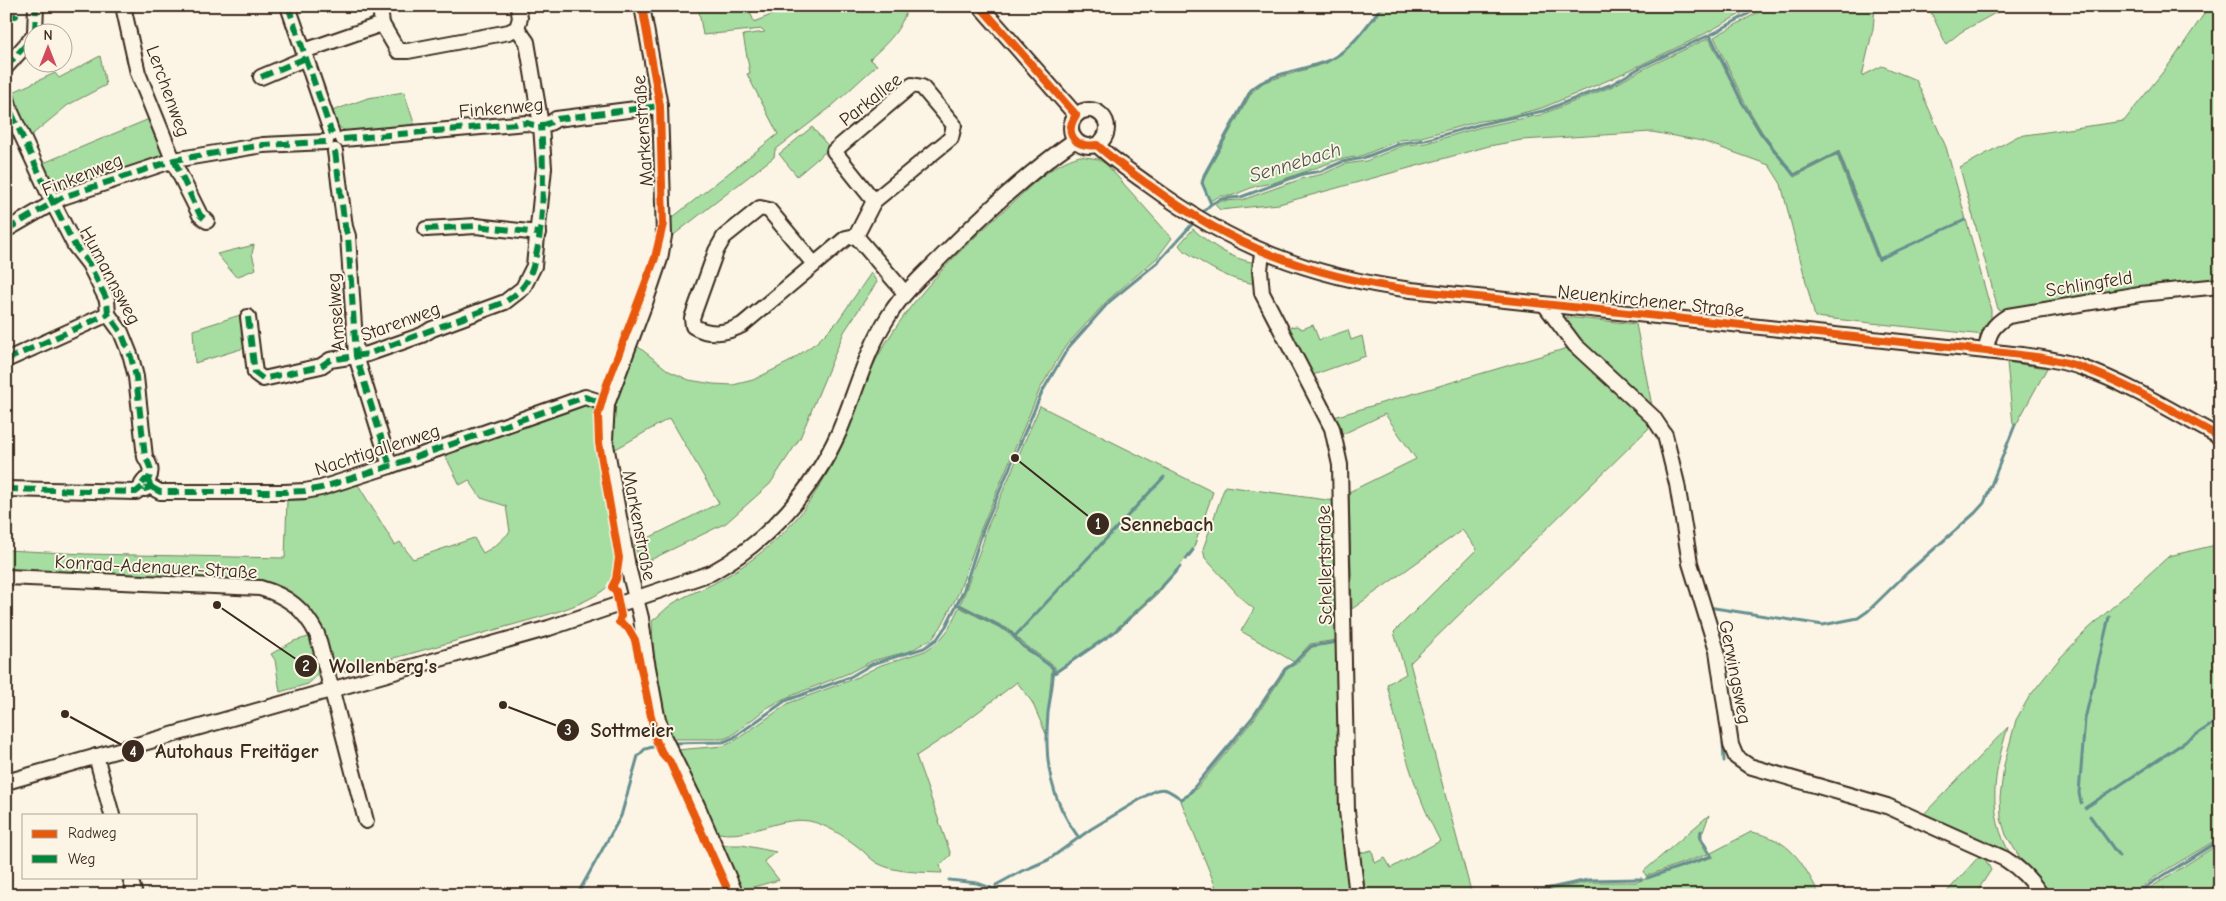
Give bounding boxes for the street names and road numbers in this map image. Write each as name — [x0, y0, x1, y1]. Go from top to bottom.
street label: Lerchenweg — [141, 43, 195, 140]
street label: Parkallee — [835, 69, 906, 131]
street label: Markenstraße — [628, 74, 658, 188]
street label: Finkenweg — [458, 93, 544, 123]
street label: Finkenweg — [39, 149, 126, 201]
street label: Humannsweg — [75, 222, 145, 329]
street label: Schlingfeld — [2044, 266, 2134, 302]
street label: Amselweg — [322, 272, 350, 352]
street label: Neuenkirchener Straße — [1557, 280, 1745, 322]
street label: Starenweg — [358, 297, 443, 346]
street label: Nachtigallenweg — [312, 419, 443, 481]
street label: Markenstraße — [618, 468, 660, 582]
street label: Schellertstraße — [1313, 505, 1337, 625]
street label: Konrad-Adenauer-Straße — [54, 551, 258, 583]
street label: Gerwingsweg — [1714, 618, 1756, 726]

